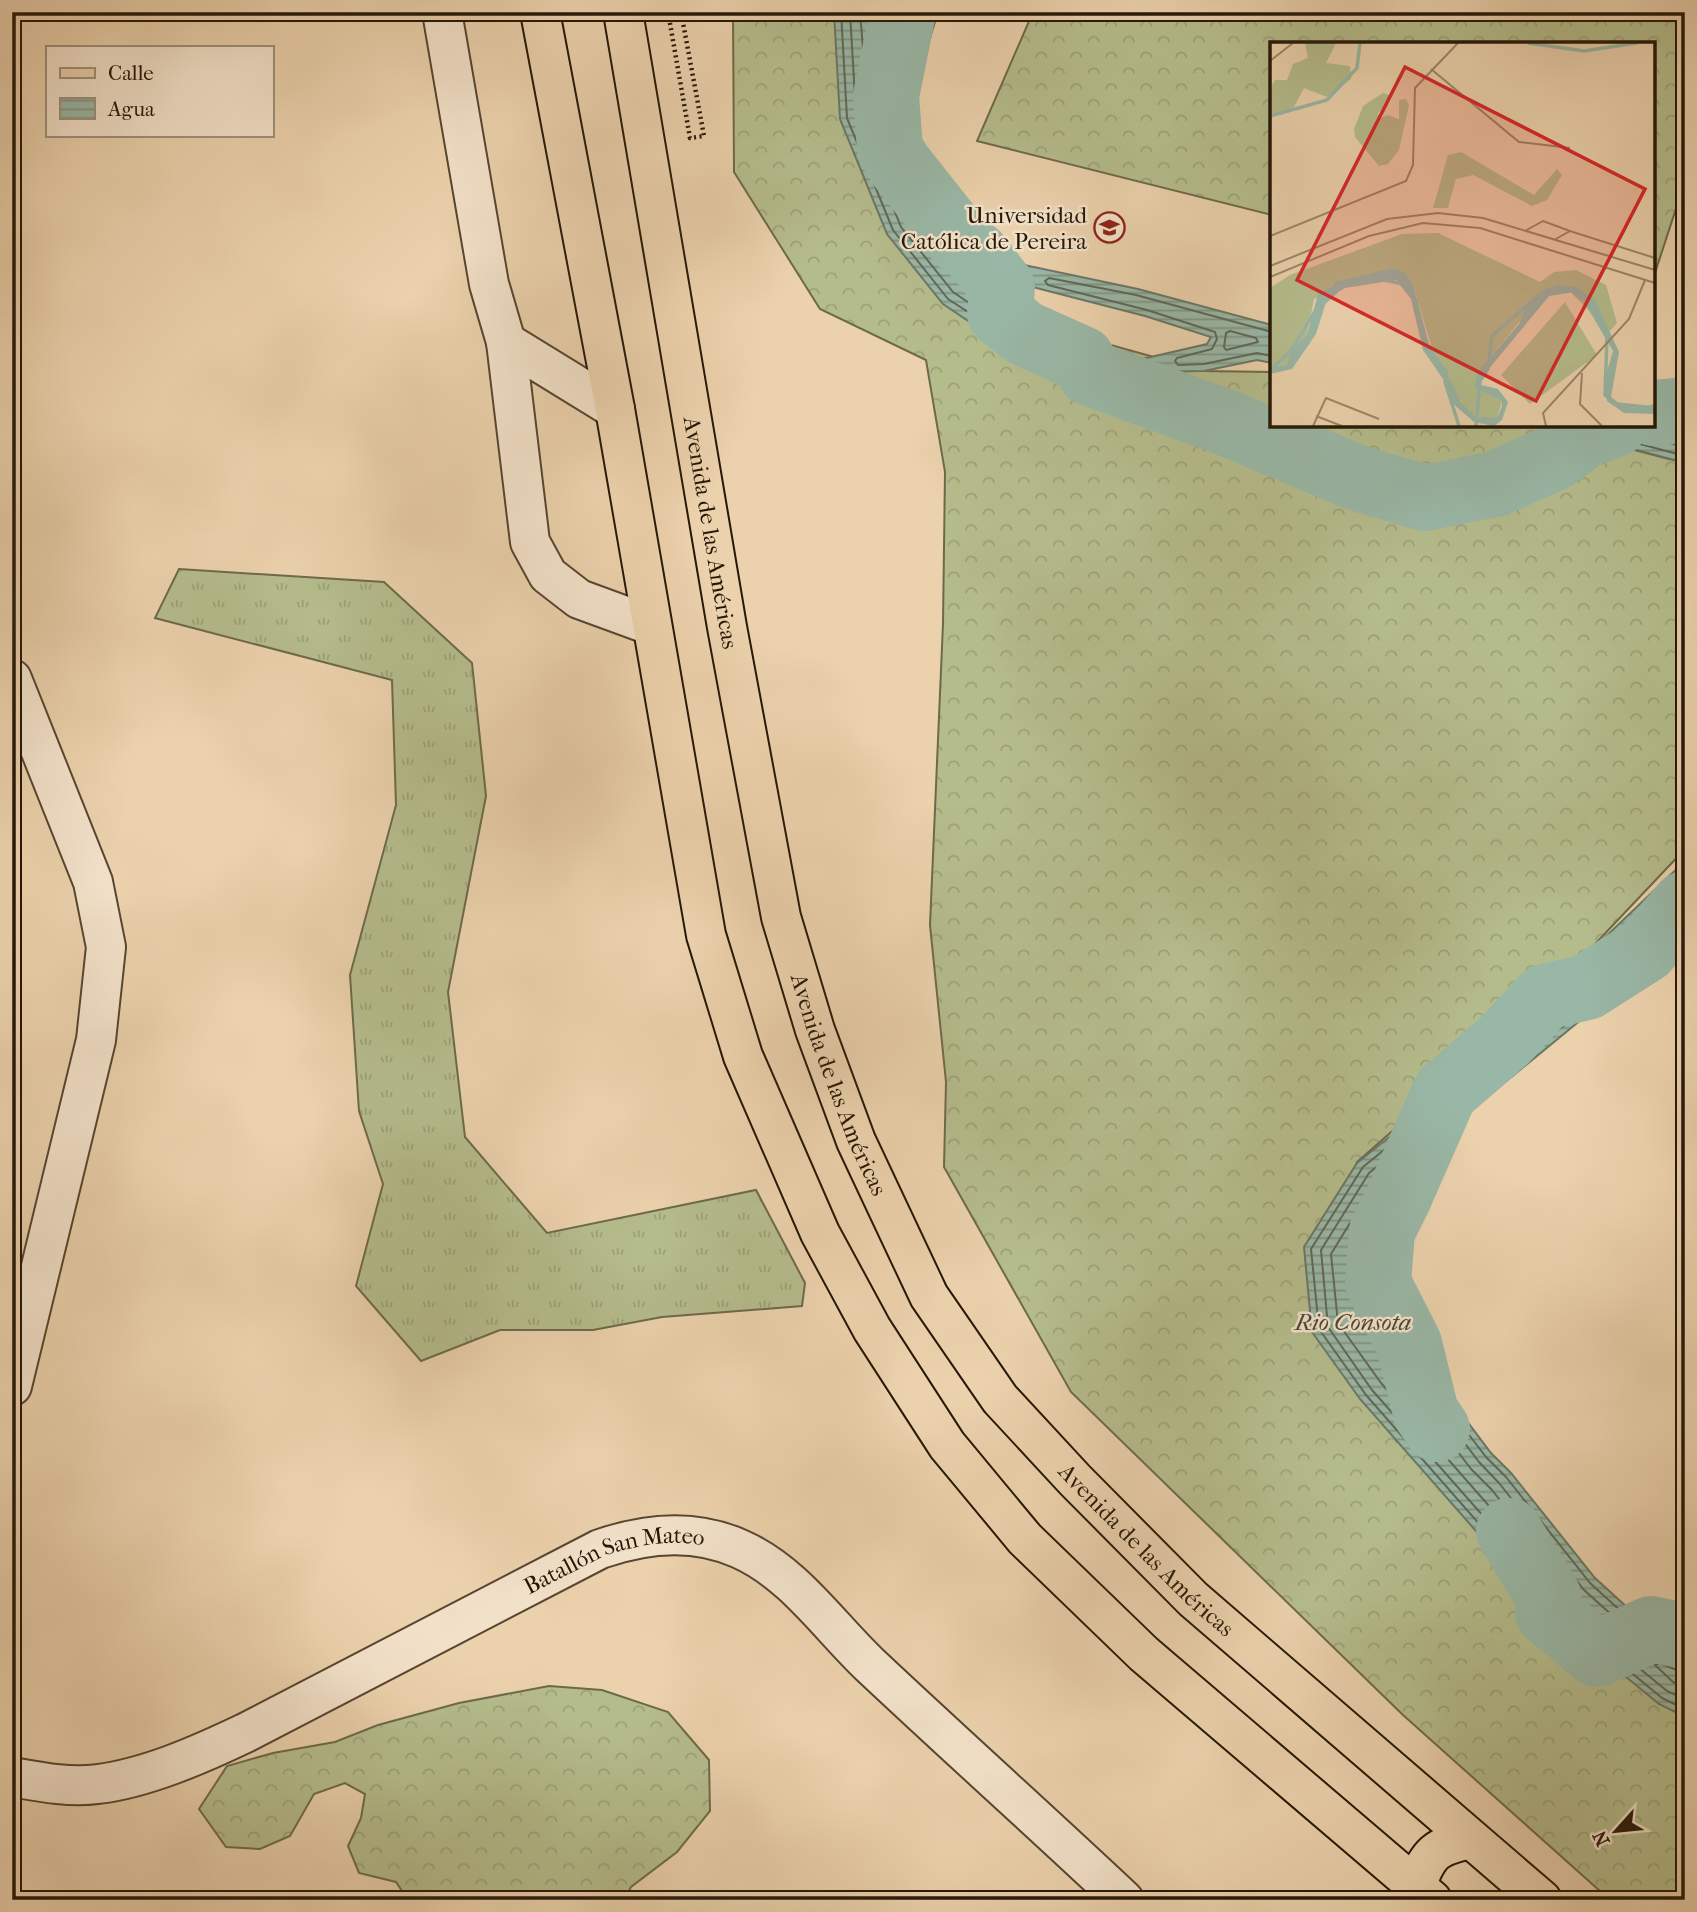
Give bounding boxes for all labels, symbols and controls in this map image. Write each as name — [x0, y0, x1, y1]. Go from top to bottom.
inset map — [1270, 42, 1655, 427]
legend — [46, 46, 273, 136]
text: Calle — [108, 61, 154, 85]
text: Agua — [107, 97, 155, 121]
place label: Universidad Católica de Pereira — [901, 202, 1087, 255]
school or university icon: Universidad Católica de Pereira — [1093, 211, 1127, 245]
street label: Avenida de las Américas — [677, 413, 744, 651]
street label: Avenida de las Américas — [784, 969, 893, 1200]
water label: Rio Consota — [1293, 1308, 1411, 1336]
street label: Avenida de las Américas — [1052, 1458, 1240, 1642]
street label: Batallón San Mateo — [519, 1522, 707, 1600]
north arrow — [1582, 1797, 1652, 1867]
text: N — [1588, 1826, 1615, 1850]

